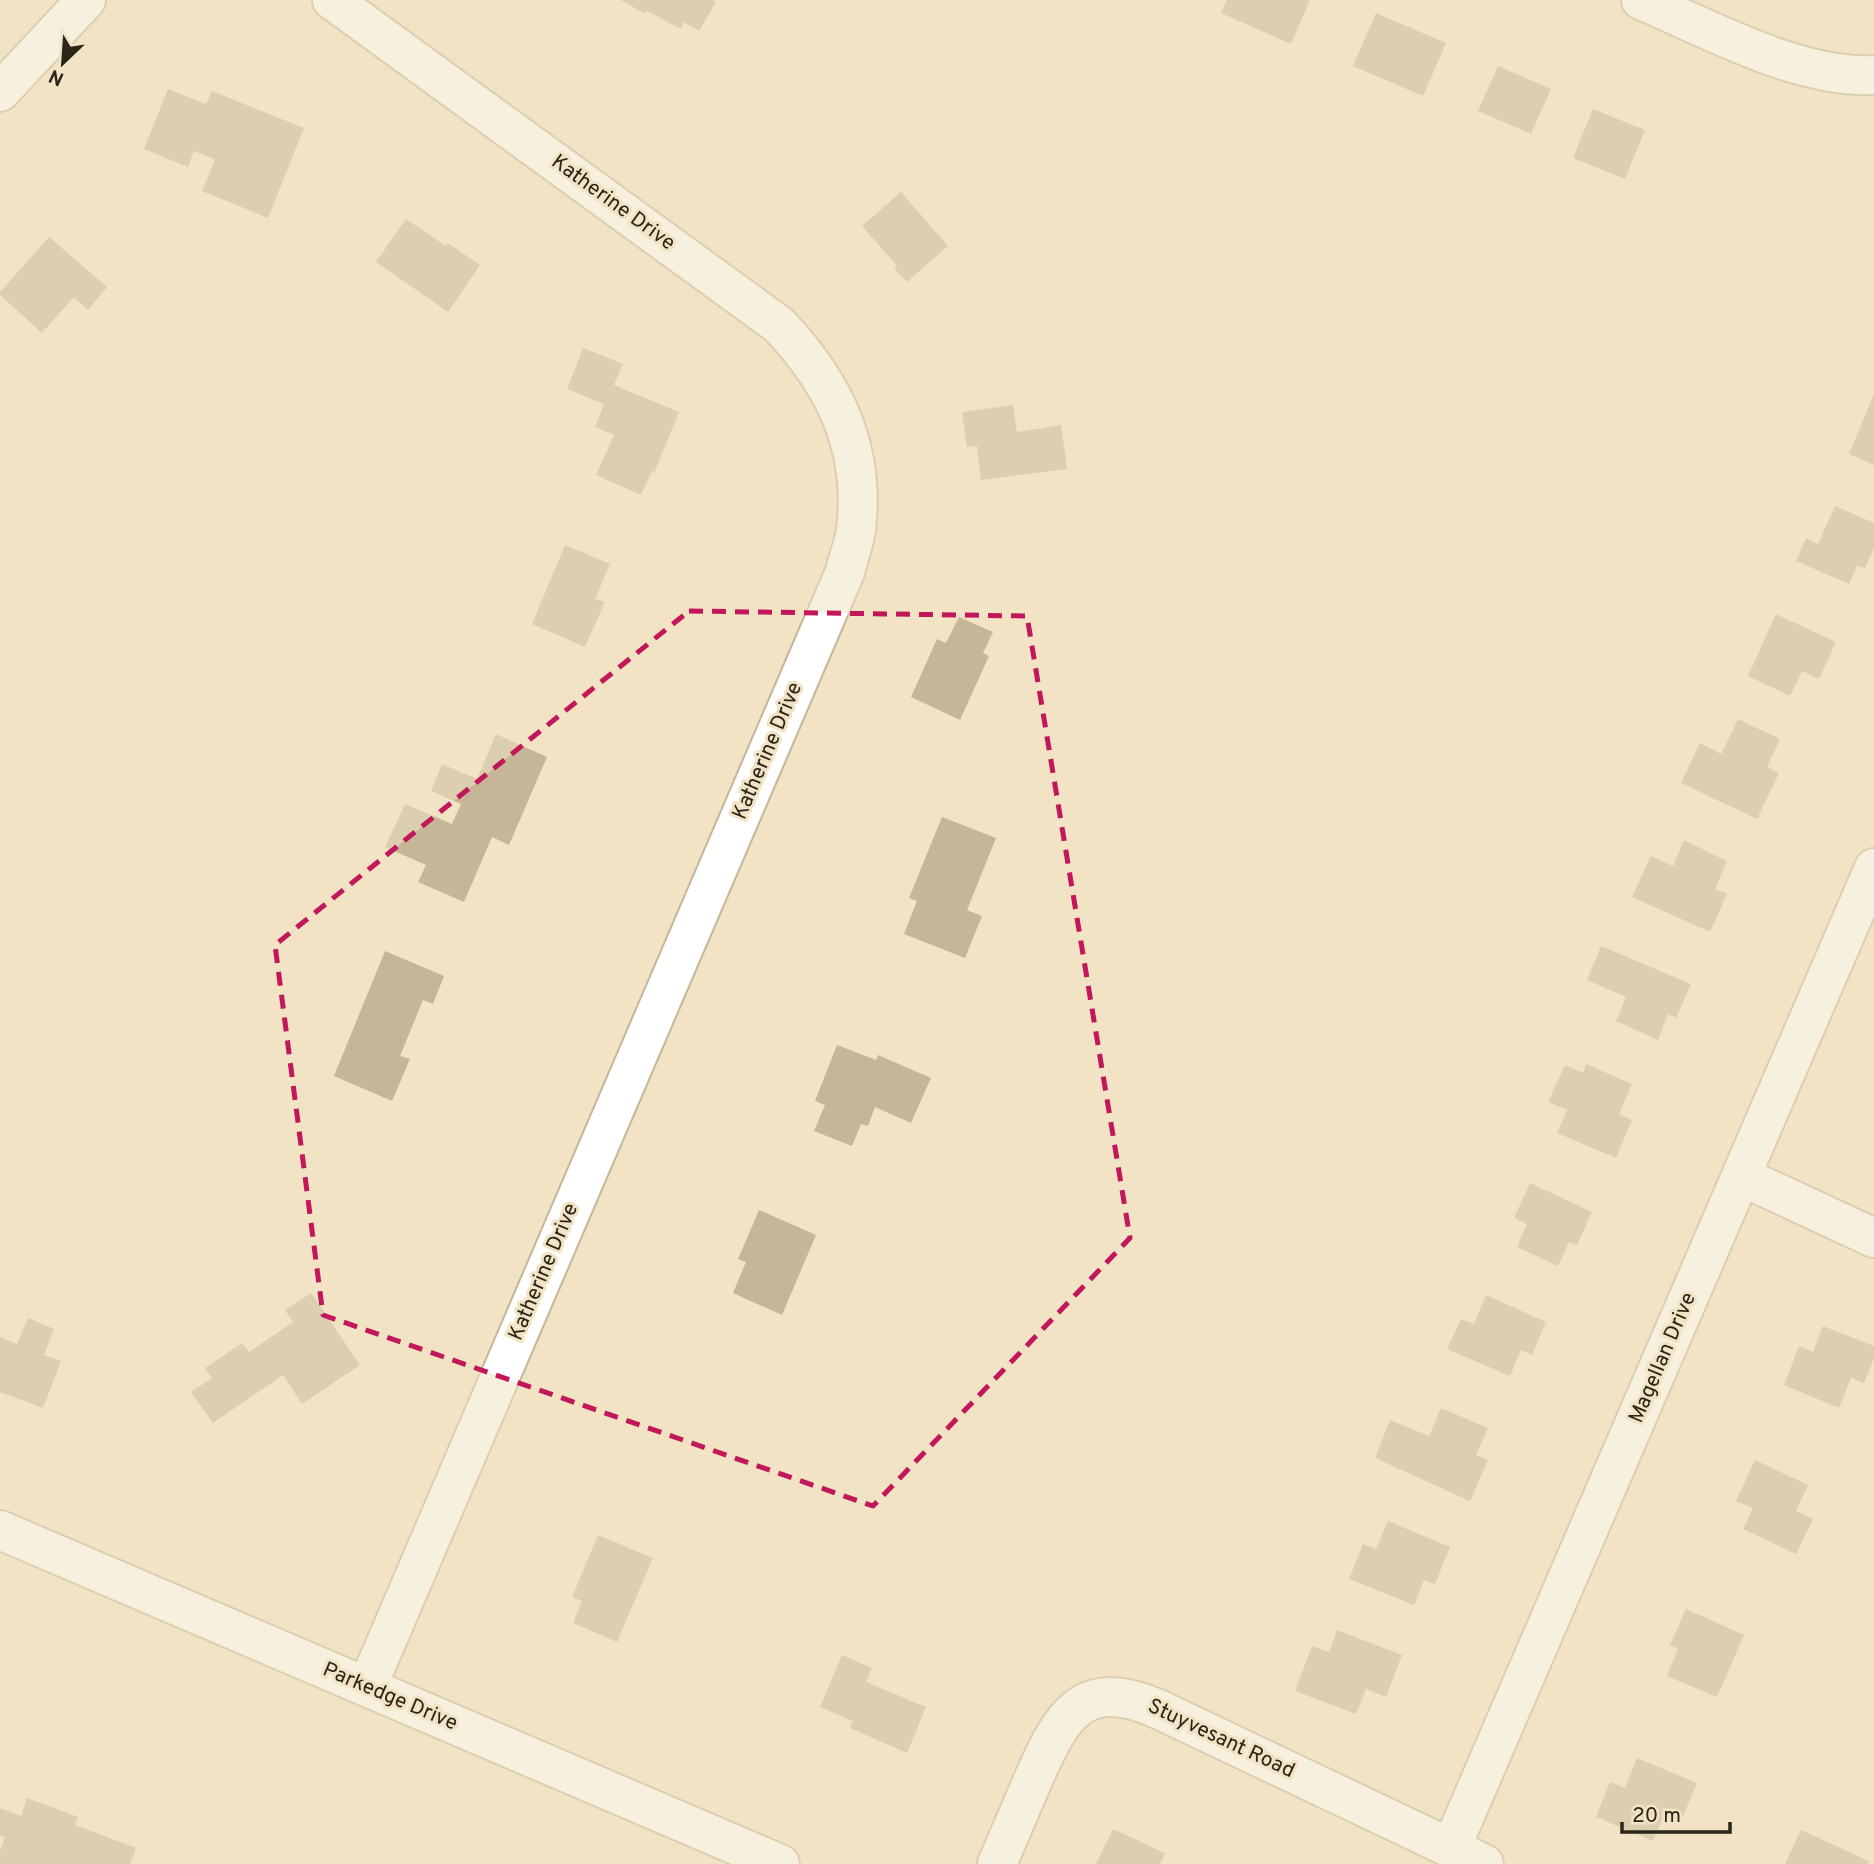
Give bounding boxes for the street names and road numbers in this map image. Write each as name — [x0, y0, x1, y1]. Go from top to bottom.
street label: Katherine Drive — [546, 149, 680, 257]
street label: Katherine Drive — [727, 678, 809, 824]
street label: Katherine Drive — [503, 1199, 585, 1345]
street label: Magellan Drive — [1623, 1289, 1703, 1427]
street label: Parkedge Drive — [318, 1656, 462, 1738]
street label: Stuyvesant Road — [1143, 1693, 1299, 1785]

